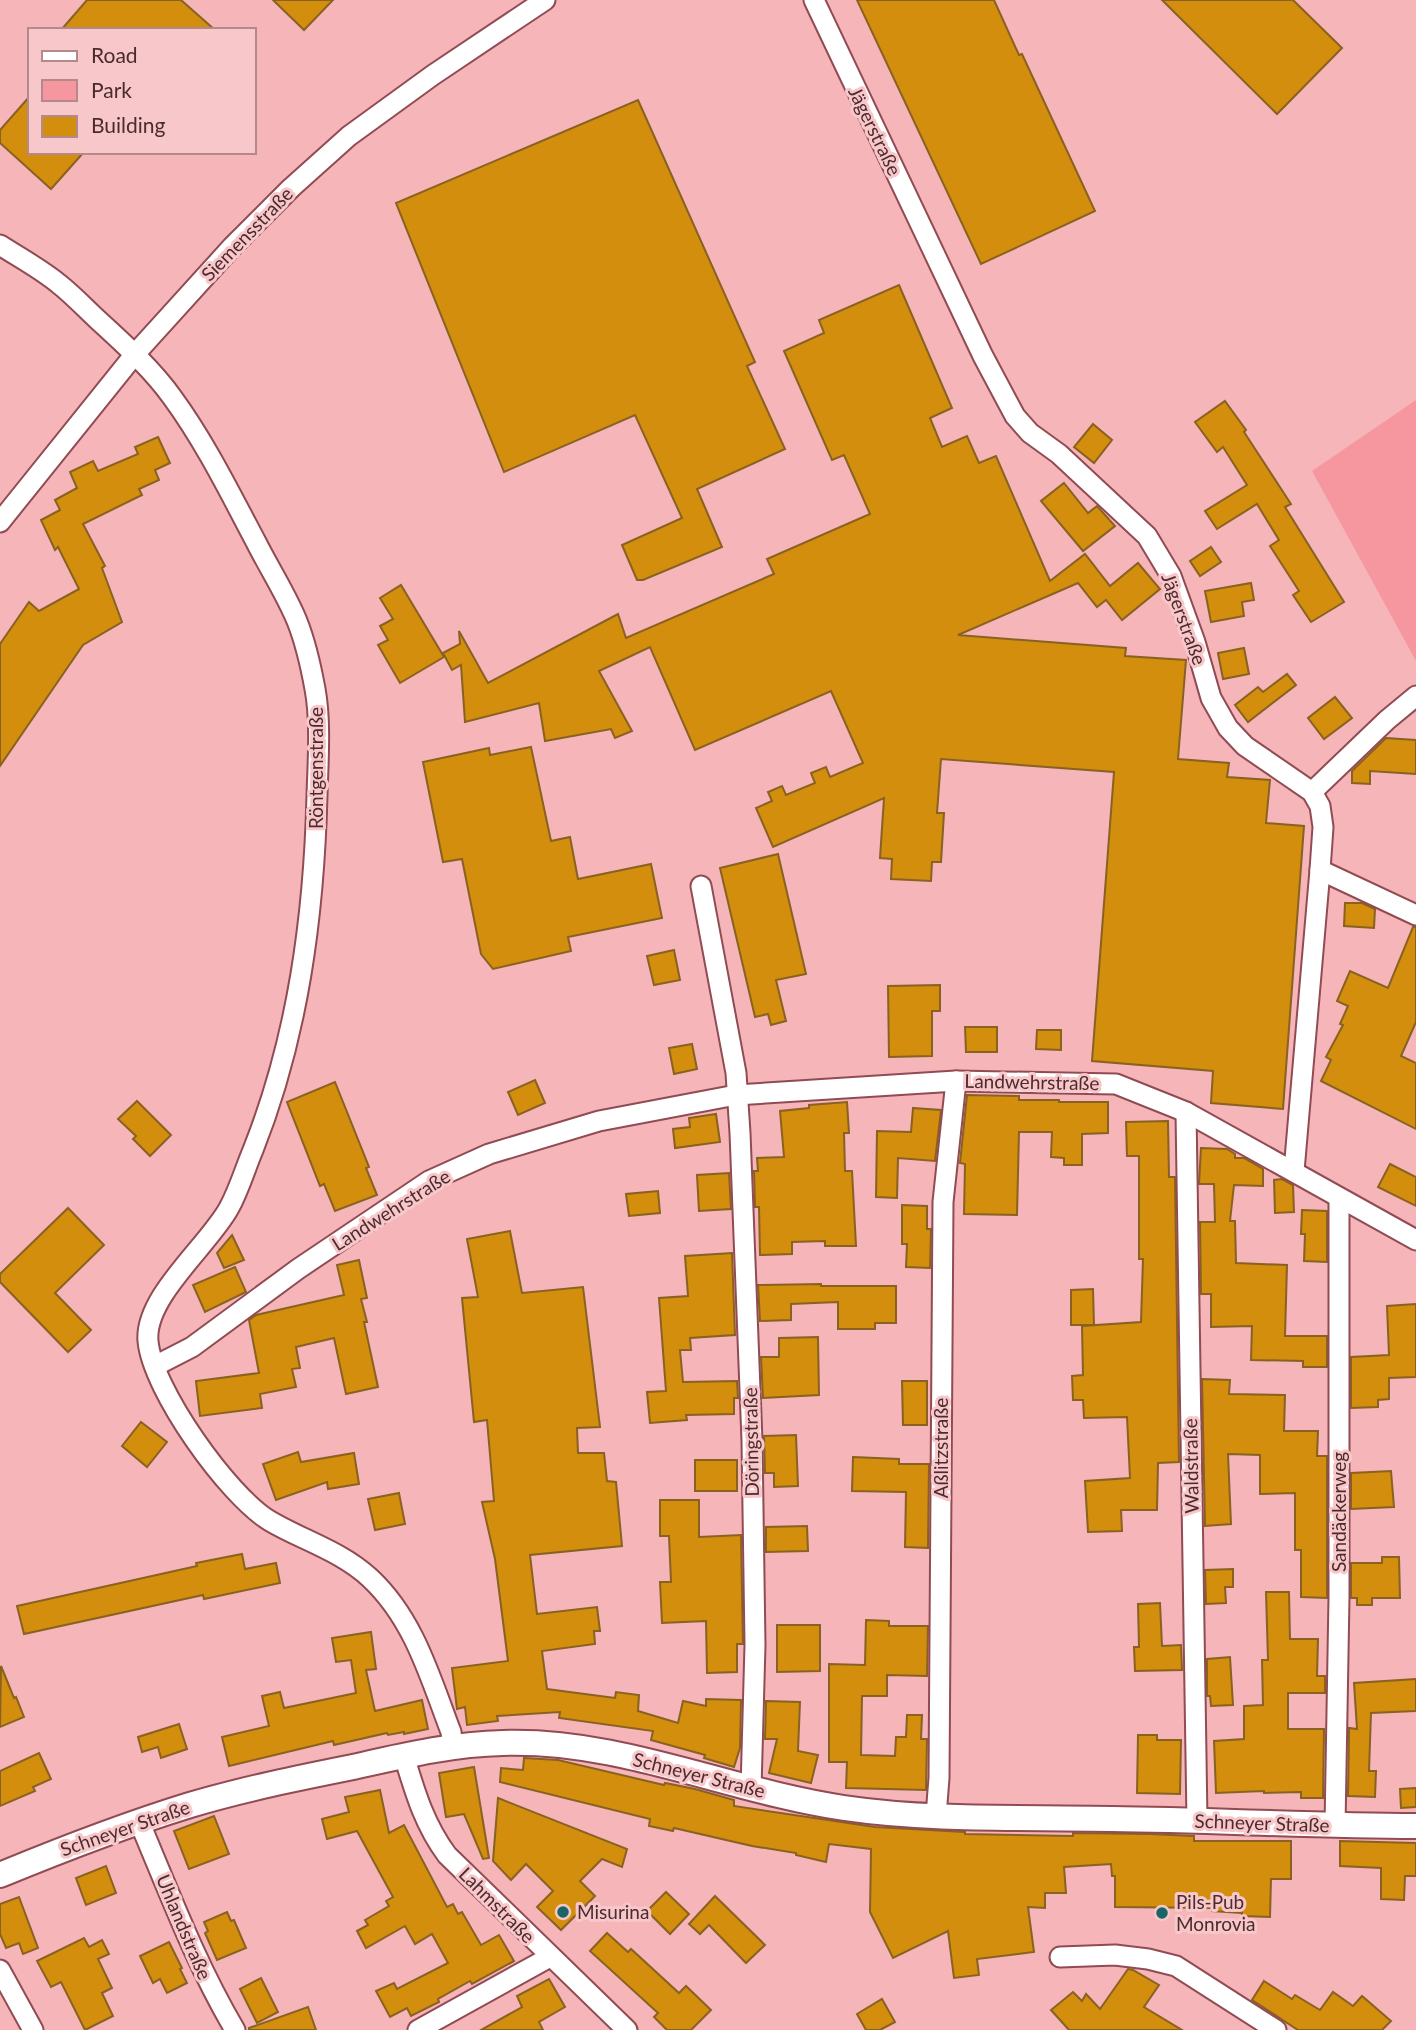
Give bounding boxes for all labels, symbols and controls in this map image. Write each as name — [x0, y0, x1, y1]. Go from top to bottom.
legend — [28, 28, 256, 154]
text: Road — [91, 42, 138, 67]
text: Park — [91, 77, 132, 102]
street label: Jägerstraße — [844, 83, 907, 179]
text: Building — [91, 112, 166, 137]
street label: Siemensstraße — [196, 182, 297, 285]
street label: Jägerstraße — [1157, 570, 1212, 668]
street label: Röntgenstraße — [304, 707, 327, 829]
street label: Landwehrstraße — [964, 1069, 1100, 1094]
street label: Landwehrstraße — [327, 1164, 454, 1255]
street label: Döringstraße — [738, 1387, 763, 1497]
street label: Aßlitzstraße — [929, 1398, 952, 1498]
street label: Waldstraße — [1178, 1418, 1203, 1514]
street label: Sandäckerweg — [1327, 1452, 1350, 1572]
street label: Schneyer Straße — [631, 1747, 768, 1802]
street label: Schneyer Straße — [57, 1795, 193, 1860]
street label: Schneyer Straße — [1194, 1809, 1330, 1836]
street label: Lahmstraße — [455, 1862, 540, 1947]
street label: Uhlandstraße — [152, 1871, 217, 1983]
place label: Pils-Pub Monrovia — [1176, 1890, 1256, 1935]
place label: Misurina — [577, 1900, 649, 1923]
marker: Misurina — [555, 1904, 571, 1920]
marker: Pils-Pub Monrovia — [1154, 1905, 1170, 1921]

